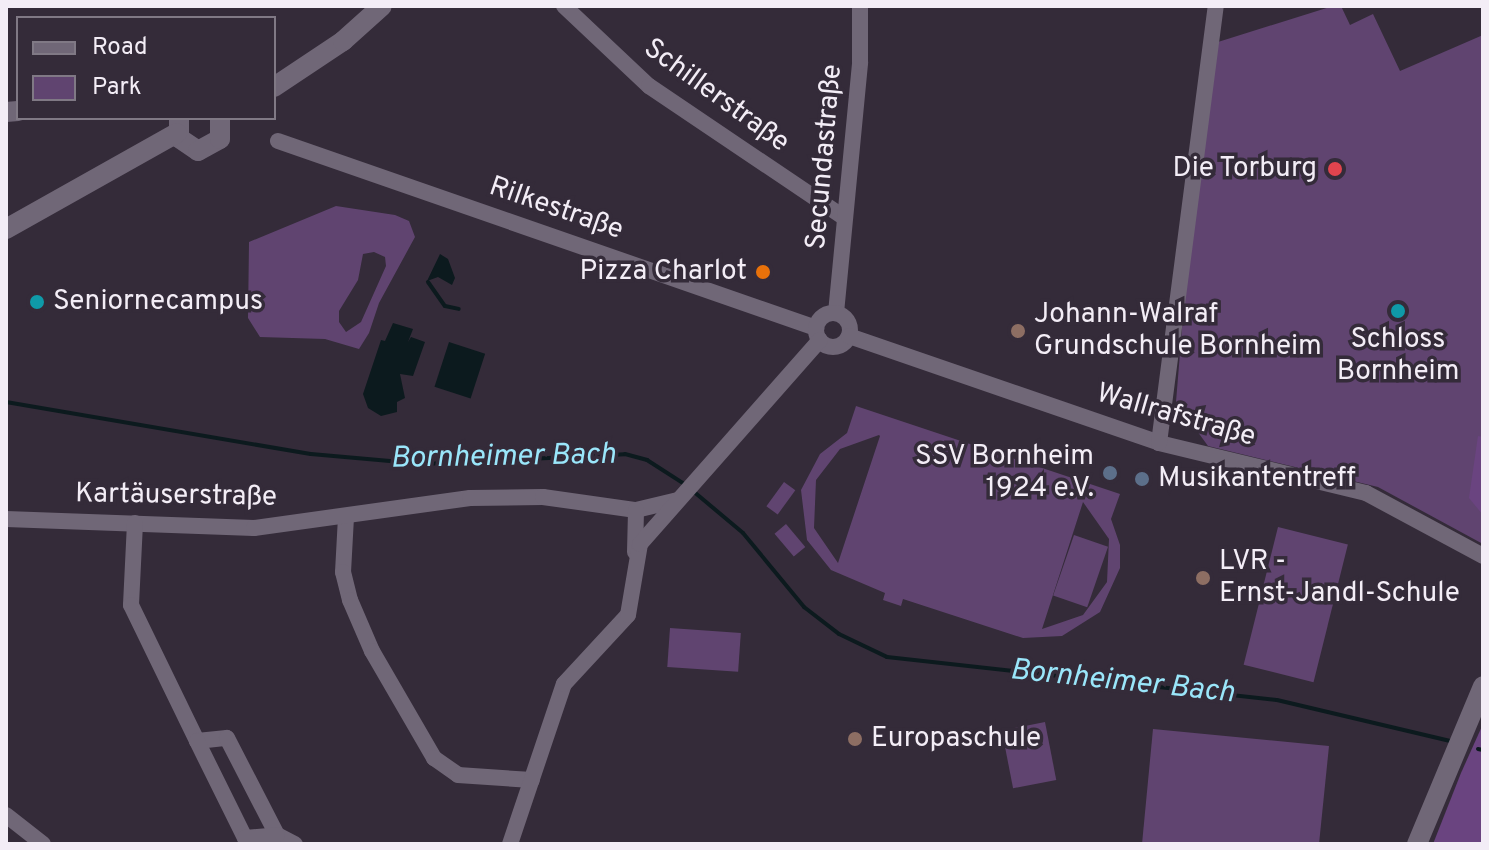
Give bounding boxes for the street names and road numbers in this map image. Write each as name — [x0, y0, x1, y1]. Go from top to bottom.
street label: Schillerstraße — [637, 32, 795, 160]
street label: Secundastraße — [800, 63, 850, 251]
street label: Rilkestraße — [484, 170, 628, 248]
street label: Wallrafstraße — [1093, 377, 1259, 455]
street label: Kartäuserstraße — [75, 477, 277, 515]

